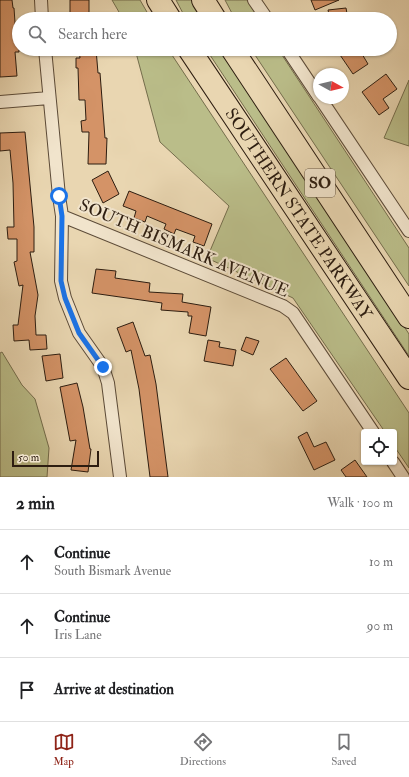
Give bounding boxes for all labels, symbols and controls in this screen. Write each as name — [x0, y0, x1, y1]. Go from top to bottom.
search box — [12, 12, 397, 56]
icon: search — [26, 23, 48, 45]
text: Search here — [58, 25, 127, 44]
north arrow — [313, 68, 349, 104]
street label: SOUTHERN STATE PARKWAY — [221, 104, 377, 324]
road number: SO — [305, 169, 335, 197]
route start — [50, 187, 68, 205]
street label: SOUTH BISMARK AVENUE — [76, 194, 292, 302]
route end — [94, 358, 112, 376]
map controls — [361, 429, 397, 465]
button: locate — [361, 429, 397, 465]
scale bar — [12, 449, 99, 468]
text: 50 m — [18, 451, 39, 464]
text: 2 min — [16, 493, 55, 514]
text: Walk · 100 m — [327, 495, 393, 511]
text: Continue — [54, 544, 110, 563]
icon: ahead — [16, 551, 38, 573]
text: 10 m — [369, 554, 393, 570]
text: South Bismark Avenue — [54, 563, 171, 579]
text: Continue — [54, 608, 110, 627]
icon: ahead — [16, 615, 38, 637]
text: 90 m — [367, 618, 393, 634]
text: Iris Lane — [54, 627, 102, 643]
icon: arrive — [16, 679, 38, 701]
text: Arrive at destination — [54, 680, 174, 699]
tab: Map — [53, 731, 75, 768]
tab: Directions — [180, 731, 226, 768]
tab: Saved — [331, 731, 356, 768]

